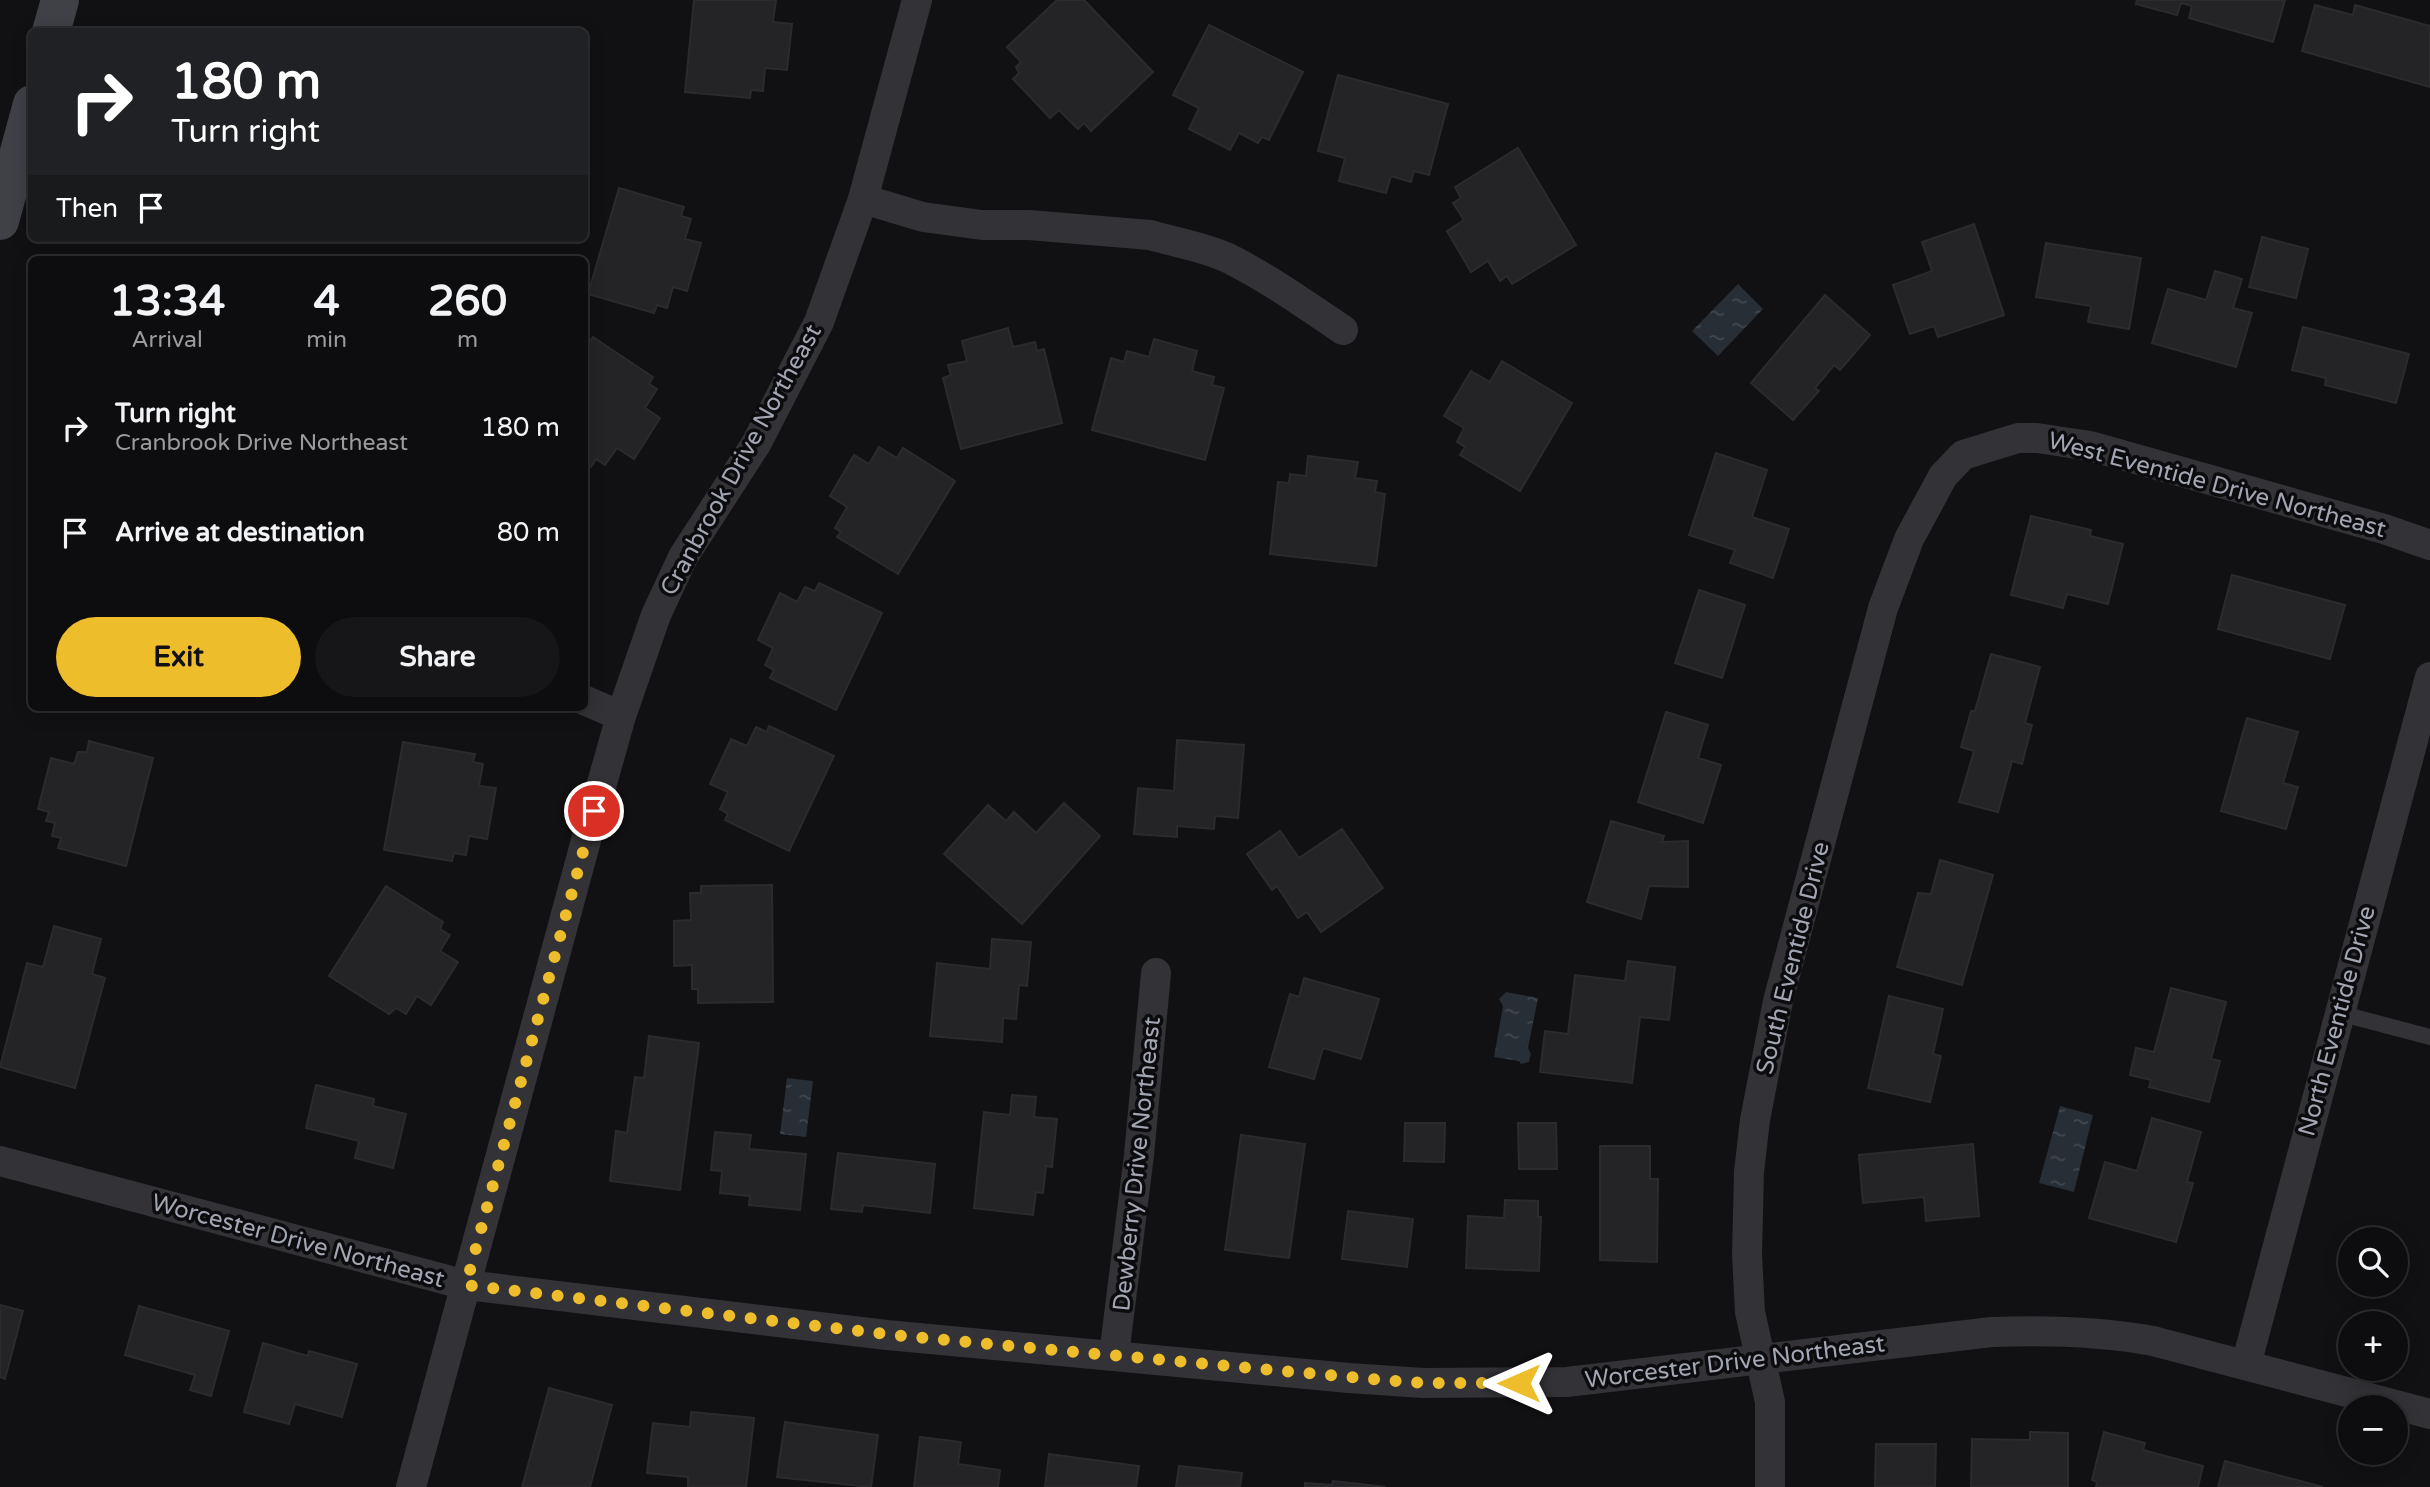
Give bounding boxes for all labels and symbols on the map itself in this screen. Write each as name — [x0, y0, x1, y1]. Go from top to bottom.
street label: Cranbrook Drive Northeast — [654, 319, 828, 601]
street label: West Eventide Drive Northeast — [2045, 426, 2389, 544]
pin — [564, 781, 624, 841]
street label: South Eventide Drive — [1750, 839, 1836, 1077]
street label: North Eventide Drive — [2292, 903, 2382, 1139]
street label: Dewberry Drive Northeast — [1107, 1015, 1167, 1313]
street label: Worcester Drive Northeast — [148, 1188, 448, 1294]
street label: Worcester Drive Northeast — [1583, 1329, 1887, 1395]
position arrow — [1482, 1346, 1556, 1420]

